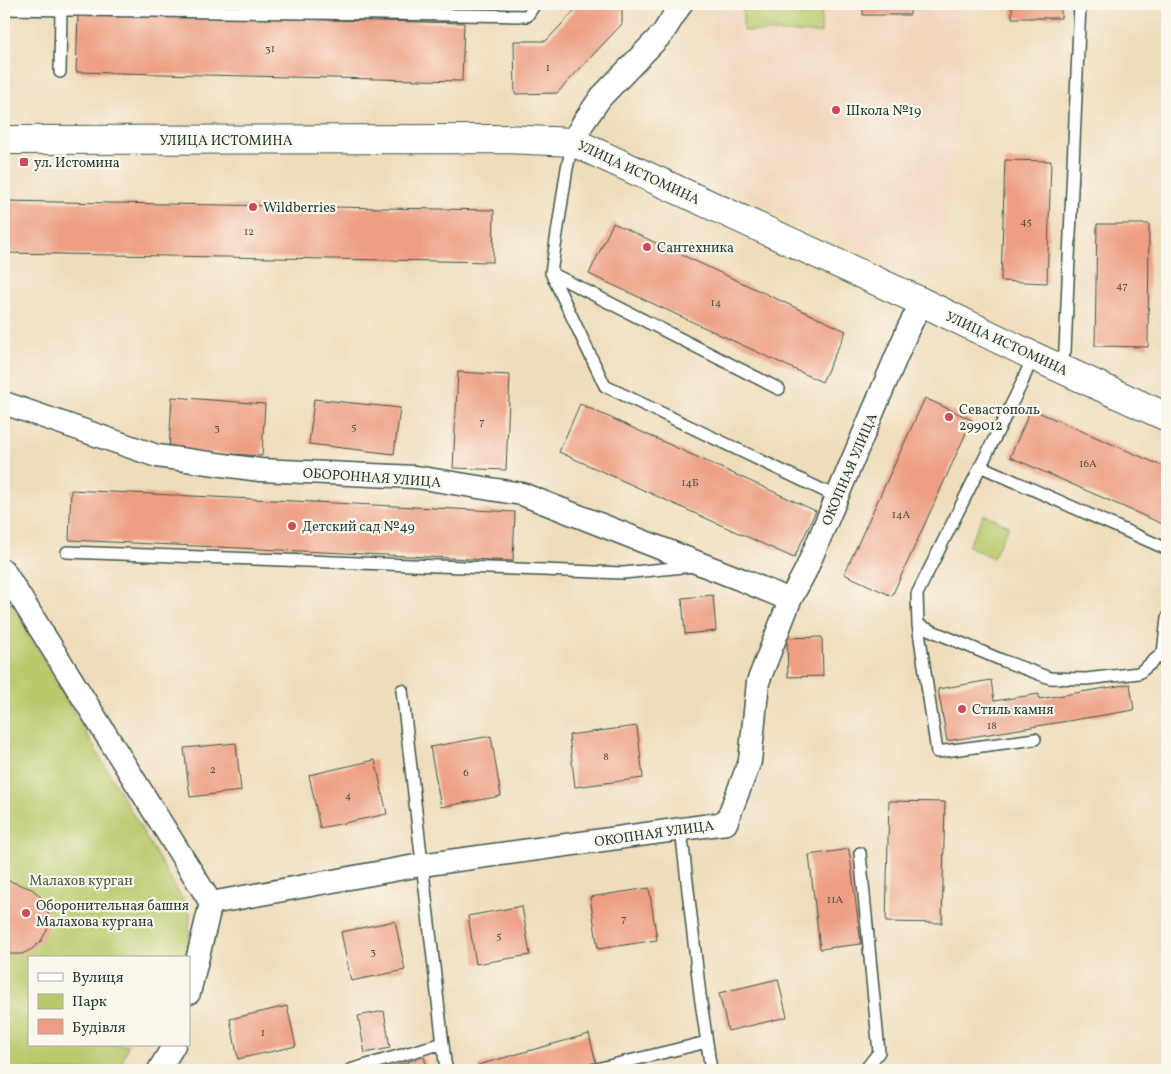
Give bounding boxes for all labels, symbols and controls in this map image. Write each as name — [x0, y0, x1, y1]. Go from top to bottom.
house number: 31 — [265, 42, 275, 57]
house number: 1 — [546, 61, 550, 76]
place label: Школа №19 — [846, 102, 921, 121]
marker: Школа №19 — [830, 104, 842, 116]
street label: УЛИЦА ИСТОМИНА — [159, 132, 293, 151]
street label: УЛИЦА ИСТОМИНА — [574, 137, 703, 210]
place label: ул. Истомина — [34, 154, 120, 173]
marker: ул. Истомина — [18, 156, 30, 168]
place label: Wildberries — [263, 199, 336, 218]
marker: Wildberries — [247, 201, 259, 213]
house number: 45 — [1020, 215, 1032, 230]
house number: 12 — [244, 225, 254, 240]
place label: Сантехника — [657, 239, 734, 258]
marker: Сантехника — [641, 241, 653, 253]
house number: 47 — [1116, 279, 1128, 294]
house number: 14 — [711, 296, 722, 311]
street label: УЛИЦА ИСТОМИНА — [942, 308, 1071, 381]
place label: Севастополь 299012 — [959, 401, 1040, 436]
street label: ОКОПНАЯ УЛИЦА — [818, 410, 883, 529]
marker: Севастополь 299012 — [943, 411, 955, 423]
house number: 7 — [479, 415, 485, 430]
house number: 5 — [351, 420, 357, 435]
house number: 3 — [214, 421, 220, 436]
house number: 16А — [1079, 457, 1097, 472]
street label: ОБОРОННАЯ УЛИЦА — [302, 464, 442, 493]
house number: 14Б — [681, 476, 699, 491]
house number: 14А — [892, 508, 911, 523]
place label: Детский сад №49 — [302, 518, 415, 537]
marker: Детский сад №49 — [286, 520, 298, 532]
place label: Стиль камня — [972, 701, 1054, 720]
marker: Стиль камня — [956, 703, 968, 715]
house number: 18 — [987, 719, 997, 734]
house number: 8 — [603, 750, 609, 765]
house number: 2 — [210, 763, 216, 778]
house number: 6 — [463, 766, 469, 781]
house number: 4 — [345, 789, 352, 804]
street label: ОКОПНАЯ УЛИЦА — [593, 817, 715, 852]
park label: Малахов курган — [29, 872, 133, 891]
house number: 11А — [827, 893, 843, 908]
place label: Оборонительная башня Малахова кургана — [36, 897, 189, 932]
marker: Оборонительная башня Малахова кургана — [20, 907, 32, 919]
house number: 7 — [621, 912, 627, 927]
house number: 5 — [496, 929, 502, 944]
house number: 3 — [370, 945, 376, 960]
legend — [28, 956, 190, 1046]
text: Вулиця — [72, 968, 124, 989]
text: Парк — [72, 992, 107, 1013]
text: Будівля — [72, 1018, 126, 1039]
house number: 1 — [261, 1026, 265, 1041]

